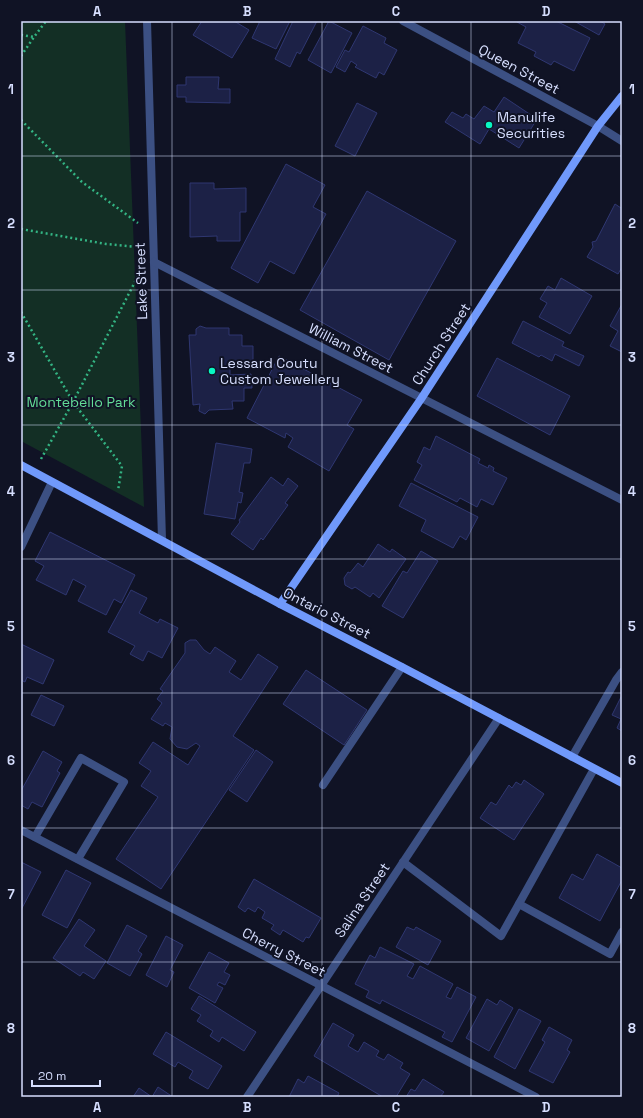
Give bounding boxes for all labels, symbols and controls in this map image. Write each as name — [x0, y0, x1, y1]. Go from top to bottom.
text: A — [93, 3, 102, 20]
text: B — [243, 3, 252, 20]
text: C — [392, 3, 400, 20]
text: D — [542, 3, 551, 20]
street label: Queen Street — [475, 40, 563, 98]
text: 1 — [8, 81, 14, 98]
text: 1 — [629, 81, 635, 98]
place label: Manulife Securities — [497, 108, 565, 142]
marker: Manulife Securities — [484, 120, 494, 130]
text: 2 — [7, 215, 15, 232]
text: 2 — [628, 215, 636, 232]
street label: Lake Street — [131, 242, 151, 320]
street label: Church Street — [408, 300, 474, 388]
street label: William Street — [306, 319, 396, 377]
text: 3 — [7, 349, 15, 366]
text: 3 — [628, 349, 636, 366]
place label: Lessard Coutu Custom Jewellery — [220, 354, 340, 388]
marker: Lessard Coutu Custom Jewellery — [207, 366, 217, 376]
park label: Montebello Park — [26, 393, 136, 411]
text: 4 — [7, 483, 15, 500]
text: 4 — [628, 483, 636, 500]
street label: Ontario Street — [280, 583, 374, 643]
text: 5 — [7, 618, 15, 635]
text: 5 — [628, 618, 636, 635]
text: 6 — [7, 752, 15, 769]
text: 6 — [628, 752, 636, 769]
street label: Salina Street — [330, 859, 394, 941]
text: 7 — [7, 886, 15, 903]
text: 7 — [628, 886, 636, 903]
street label: Cherry Street — [239, 923, 329, 981]
text: 8 — [7, 1020, 15, 1037]
text: 8 — [628, 1020, 636, 1037]
scale bar — [32, 1062, 100, 1088]
text: 20 m — [38, 1068, 66, 1084]
text: A — [93, 1099, 102, 1116]
text: B — [243, 1099, 252, 1116]
text: C — [392, 1099, 400, 1116]
text: D — [542, 1099, 551, 1116]

